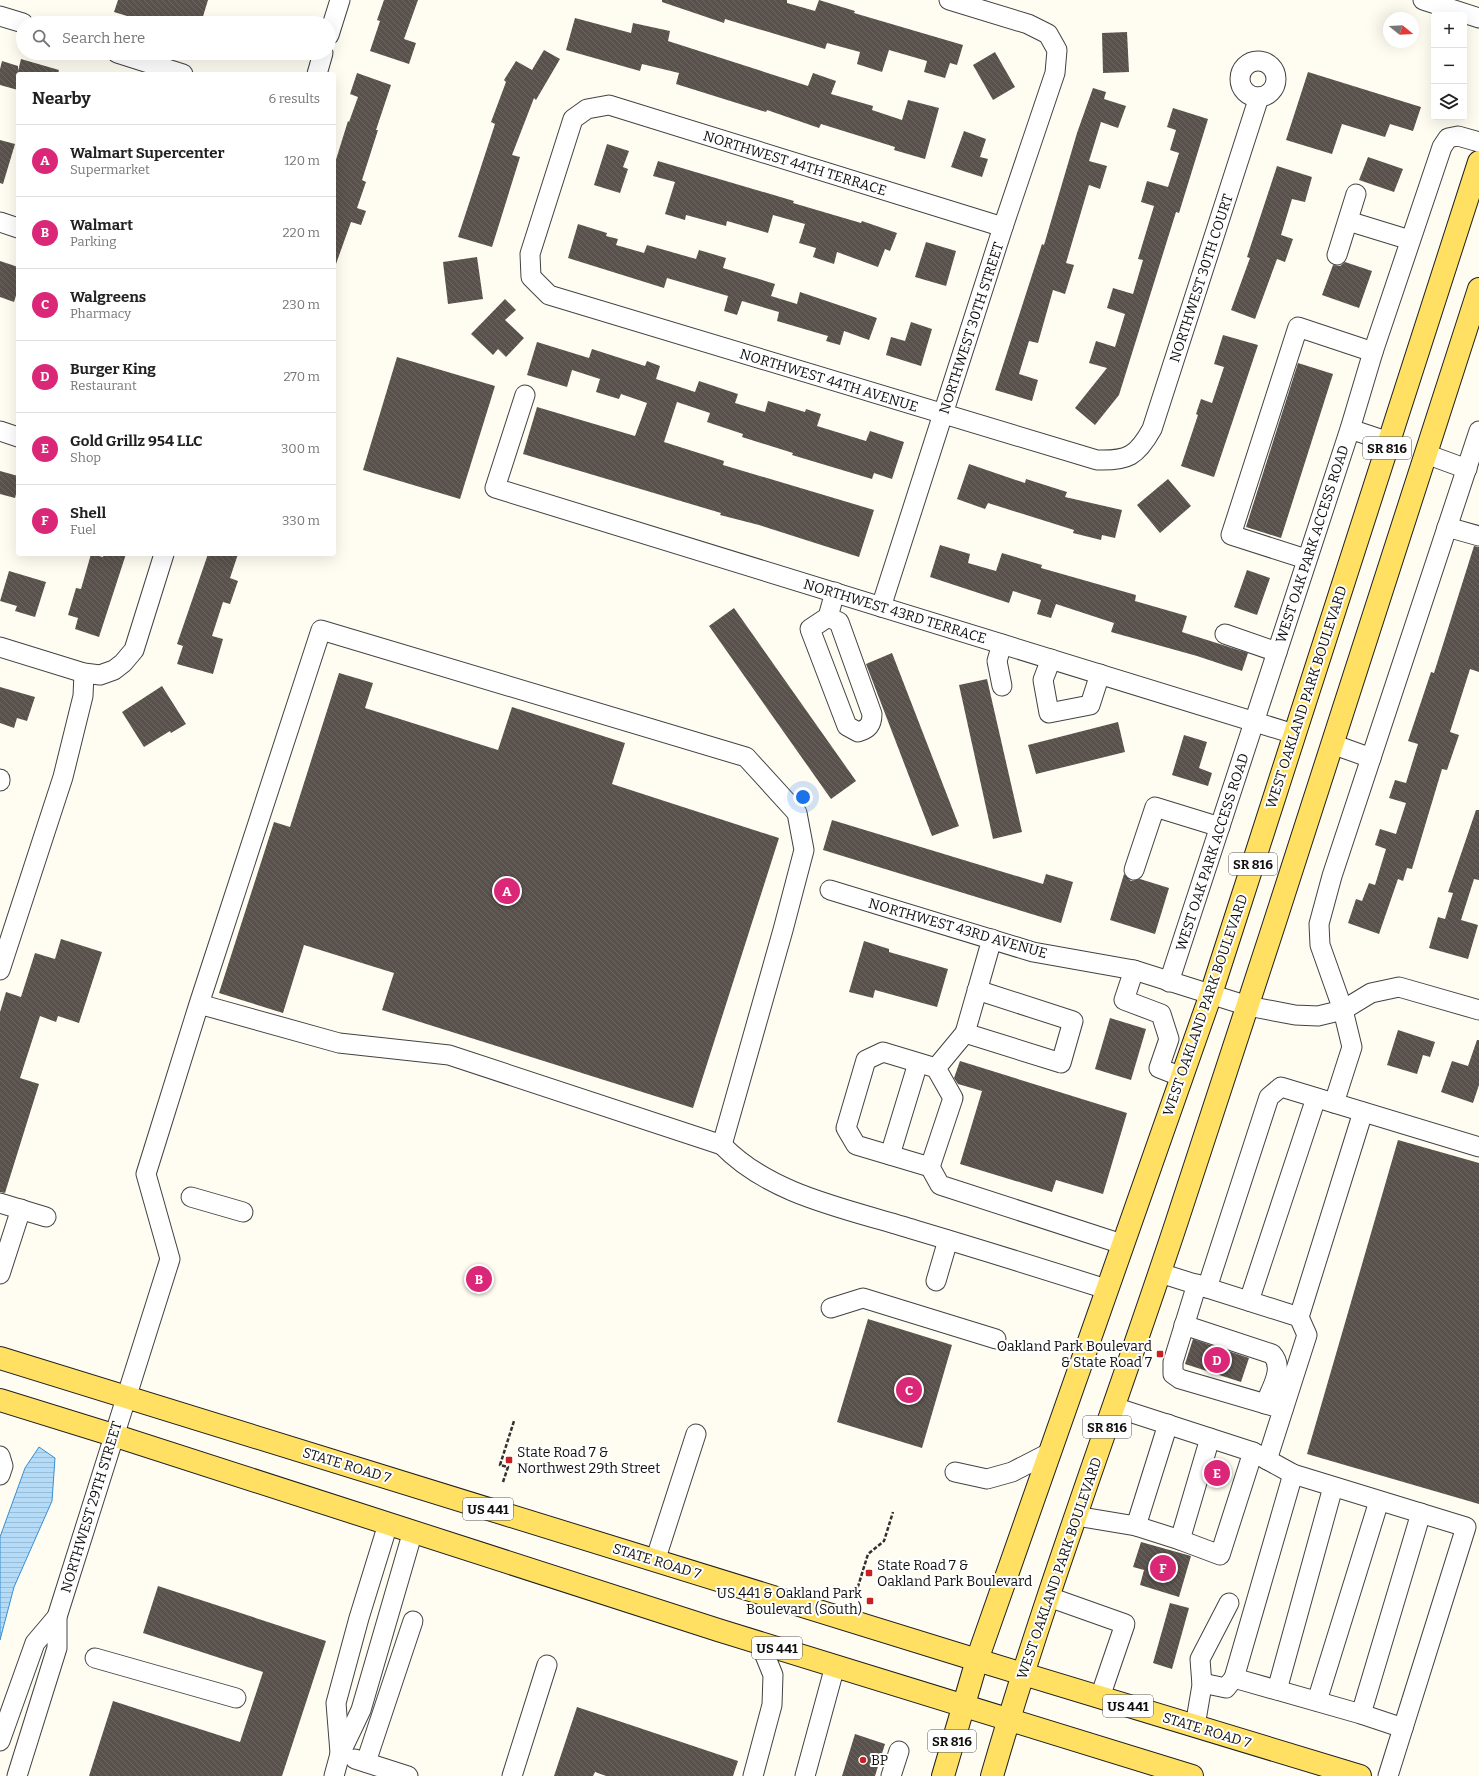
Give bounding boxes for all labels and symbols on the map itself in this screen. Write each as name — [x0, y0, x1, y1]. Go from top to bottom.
north arrow — [1383, 12, 1419, 48]
street label: NORTHWEST 44TH TERRACE — [701, 127, 889, 200]
street label: NORTHWEST 30TH COURT — [1166, 192, 1237, 364]
street label: NORTHWEST 30TH STREET — [936, 240, 1007, 416]
street label: NORTHWEST 44TH AVENUE — [738, 345, 920, 416]
road number: SR 816 — [1363, 437, 1411, 459]
street label: WEST OAK PARK ACCESS ROAD — [1272, 443, 1353, 645]
street label: NORTHWEST 43RD TERRACE — [801, 575, 988, 647]
street label: WEST OAKLAND PARK BOULEVARD — [1262, 584, 1351, 811]
street label: WEST OAK PARK ACCESS ROAD — [1172, 751, 1253, 953]
your location — [793, 787, 813, 807]
road number: SR 816 — [1229, 853, 1277, 875]
pin: A — [494, 876, 520, 906]
street label: WEST OAKLAND PARK BOULEVARD — [1159, 892, 1251, 1118]
street label: NORTHWEST 43RD AVENUE — [866, 895, 1049, 962]
pin: B — [466, 1264, 492, 1294]
place label: Oakland Park Boulevard & State Road 7 — [997, 1338, 1152, 1371]
pin: D — [1204, 1345, 1230, 1375]
marker: Oakland Park Boulevard & State Road 7 — [1155, 1349, 1165, 1359]
pin: C — [896, 1375, 922, 1405]
road number: SR 816 — [1083, 1416, 1131, 1438]
street label: NORTHWEST 29TH STREET — [57, 1419, 126, 1595]
street label: STATE ROAD 7 — [301, 1444, 393, 1487]
place label: State Road 7 & Northwest 29th Street — [517, 1444, 660, 1477]
marker: State Road 7 & Northwest 29th Street — [504, 1455, 514, 1465]
street label: WEST OAKLAND PARK BOULEVARD — [1013, 1455, 1105, 1681]
pin: E — [1204, 1458, 1230, 1488]
road number: US 441 — [463, 1498, 513, 1520]
street label: STATE ROAD 7 — [611, 1540, 703, 1583]
pin: F — [1150, 1553, 1176, 1583]
place label: State Road 7 & Oakland Park Boulevard — [877, 1557, 1032, 1590]
marker: State Road 7 & Oakland Park Boulevard — [864, 1568, 874, 1578]
place label: US 441 & Oakland Park Boulevard (South) — [716, 1585, 862, 1618]
marker: US 441 & Oakland Park Boulevard (South) — [865, 1596, 875, 1606]
road number: US 441 — [752, 1637, 802, 1659]
road number: US 441 — [1103, 1695, 1153, 1717]
street label: STATE ROAD 7 — [1161, 1709, 1253, 1752]
road number: SR 816 — [928, 1730, 976, 1752]
place label: BP — [871, 1752, 888, 1769]
marker: BP — [858, 1755, 868, 1765]

